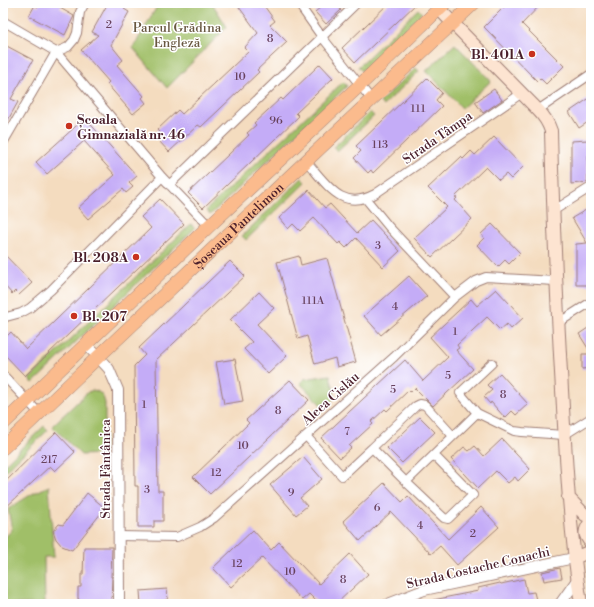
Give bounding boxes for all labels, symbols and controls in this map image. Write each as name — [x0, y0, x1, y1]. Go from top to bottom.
house number: 2 — [106, 18, 112, 32]
park label: Parcul Grădina Engleză — [133, 20, 222, 51]
house number: 8 — [267, 32, 274, 46]
place label: Bl. 401A — [471, 47, 525, 63]
marker: Bl. 401A — [527, 49, 537, 59]
house number: 10 — [234, 70, 246, 84]
house number: 111 — [411, 102, 426, 116]
street label: Strada Tâmpa — [400, 108, 476, 168]
place label: Școala Gimnazială nr. 46 — [77, 112, 185, 143]
house number: 96 — [269, 114, 283, 128]
marker: Școala Gimnazială nr. 46 — [64, 121, 74, 131]
house number: 113 — [372, 138, 388, 152]
street label: Șoseaua Pantelimon — [190, 179, 288, 272]
house number: 3 — [375, 239, 381, 253]
place label: Bl. 208A — [73, 250, 129, 266]
marker: Bl. 208A — [131, 252, 141, 262]
house number: 111A — [302, 294, 325, 308]
house number: 4 — [392, 300, 399, 314]
place label: Bl. 207 — [82, 309, 127, 325]
marker: Bl. 207 — [69, 311, 79, 321]
house number: 1 — [453, 325, 458, 339]
street label: Aleea Cislău — [298, 368, 363, 429]
house number: 5 — [445, 369, 451, 383]
house number: 5 — [390, 383, 396, 397]
house number: 8 — [500, 388, 507, 402]
house number: 1 — [142, 398, 147, 412]
house number: 8 — [275, 404, 282, 418]
street label: Strada Fântânica — [98, 419, 114, 519]
house number: 7 — [344, 425, 350, 439]
house number: 10 — [237, 439, 249, 453]
house number: 217 — [41, 453, 58, 467]
house number: 12 — [210, 466, 222, 480]
house number: 3 — [144, 483, 150, 497]
house number: 9 — [288, 486, 295, 500]
house number: 6 — [374, 501, 381, 515]
house number: 4 — [417, 519, 424, 533]
house number: 2 — [470, 527, 476, 541]
street label: Strada Costache Conachi — [405, 544, 552, 592]
house number: 12 — [231, 557, 243, 571]
house number: 10 — [284, 565, 296, 579]
house number: 8 — [340, 573, 347, 587]

